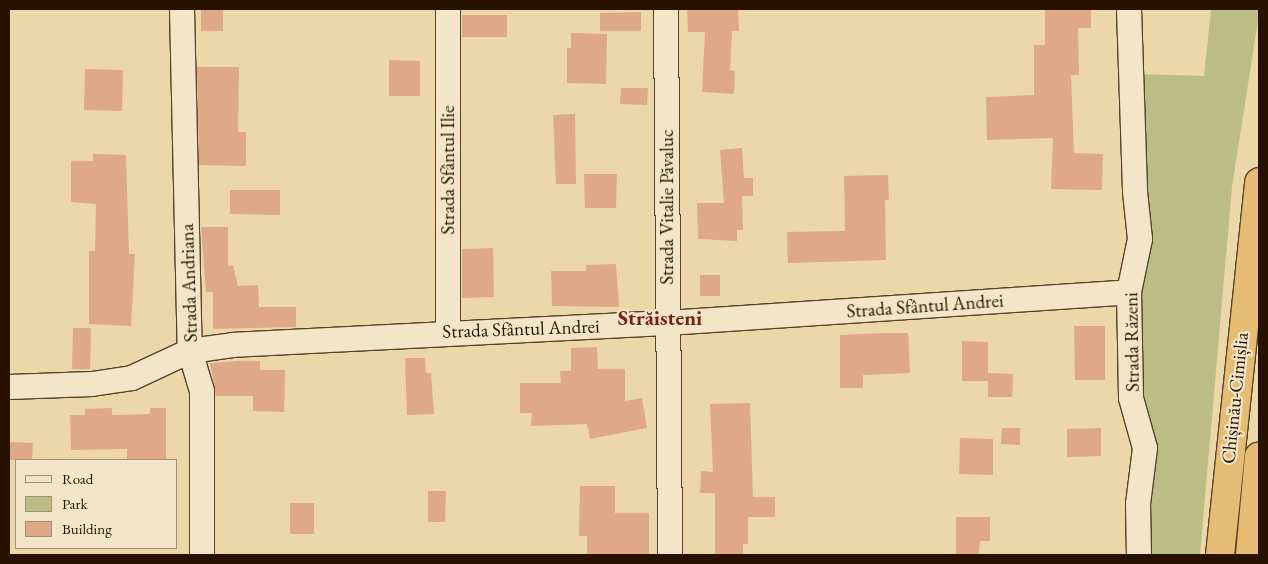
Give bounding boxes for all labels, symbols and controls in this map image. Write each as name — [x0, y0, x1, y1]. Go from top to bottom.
street label: Strada Sfântul Ilie — [437, 105, 459, 235]
street label: Strada Vitalie Păvaluc — [656, 129, 678, 285]
street label: Strada Andriana — [176, 223, 202, 343]
street label: Strada Sfântul Andrei — [846, 289, 1004, 323]
street label: Strada Răzeni — [1120, 292, 1144, 392]
district label: Străisteni — [618, 305, 702, 331]
street label: Strada Sfântul Andrei — [442, 315, 600, 343]
street label: Chișinău-Cimișlia — [1217, 331, 1253, 465]
legend — [15, 459, 178, 549]
text: Road — [62, 469, 93, 488]
text: Park — [62, 494, 88, 513]
text: Building — [62, 519, 112, 538]

